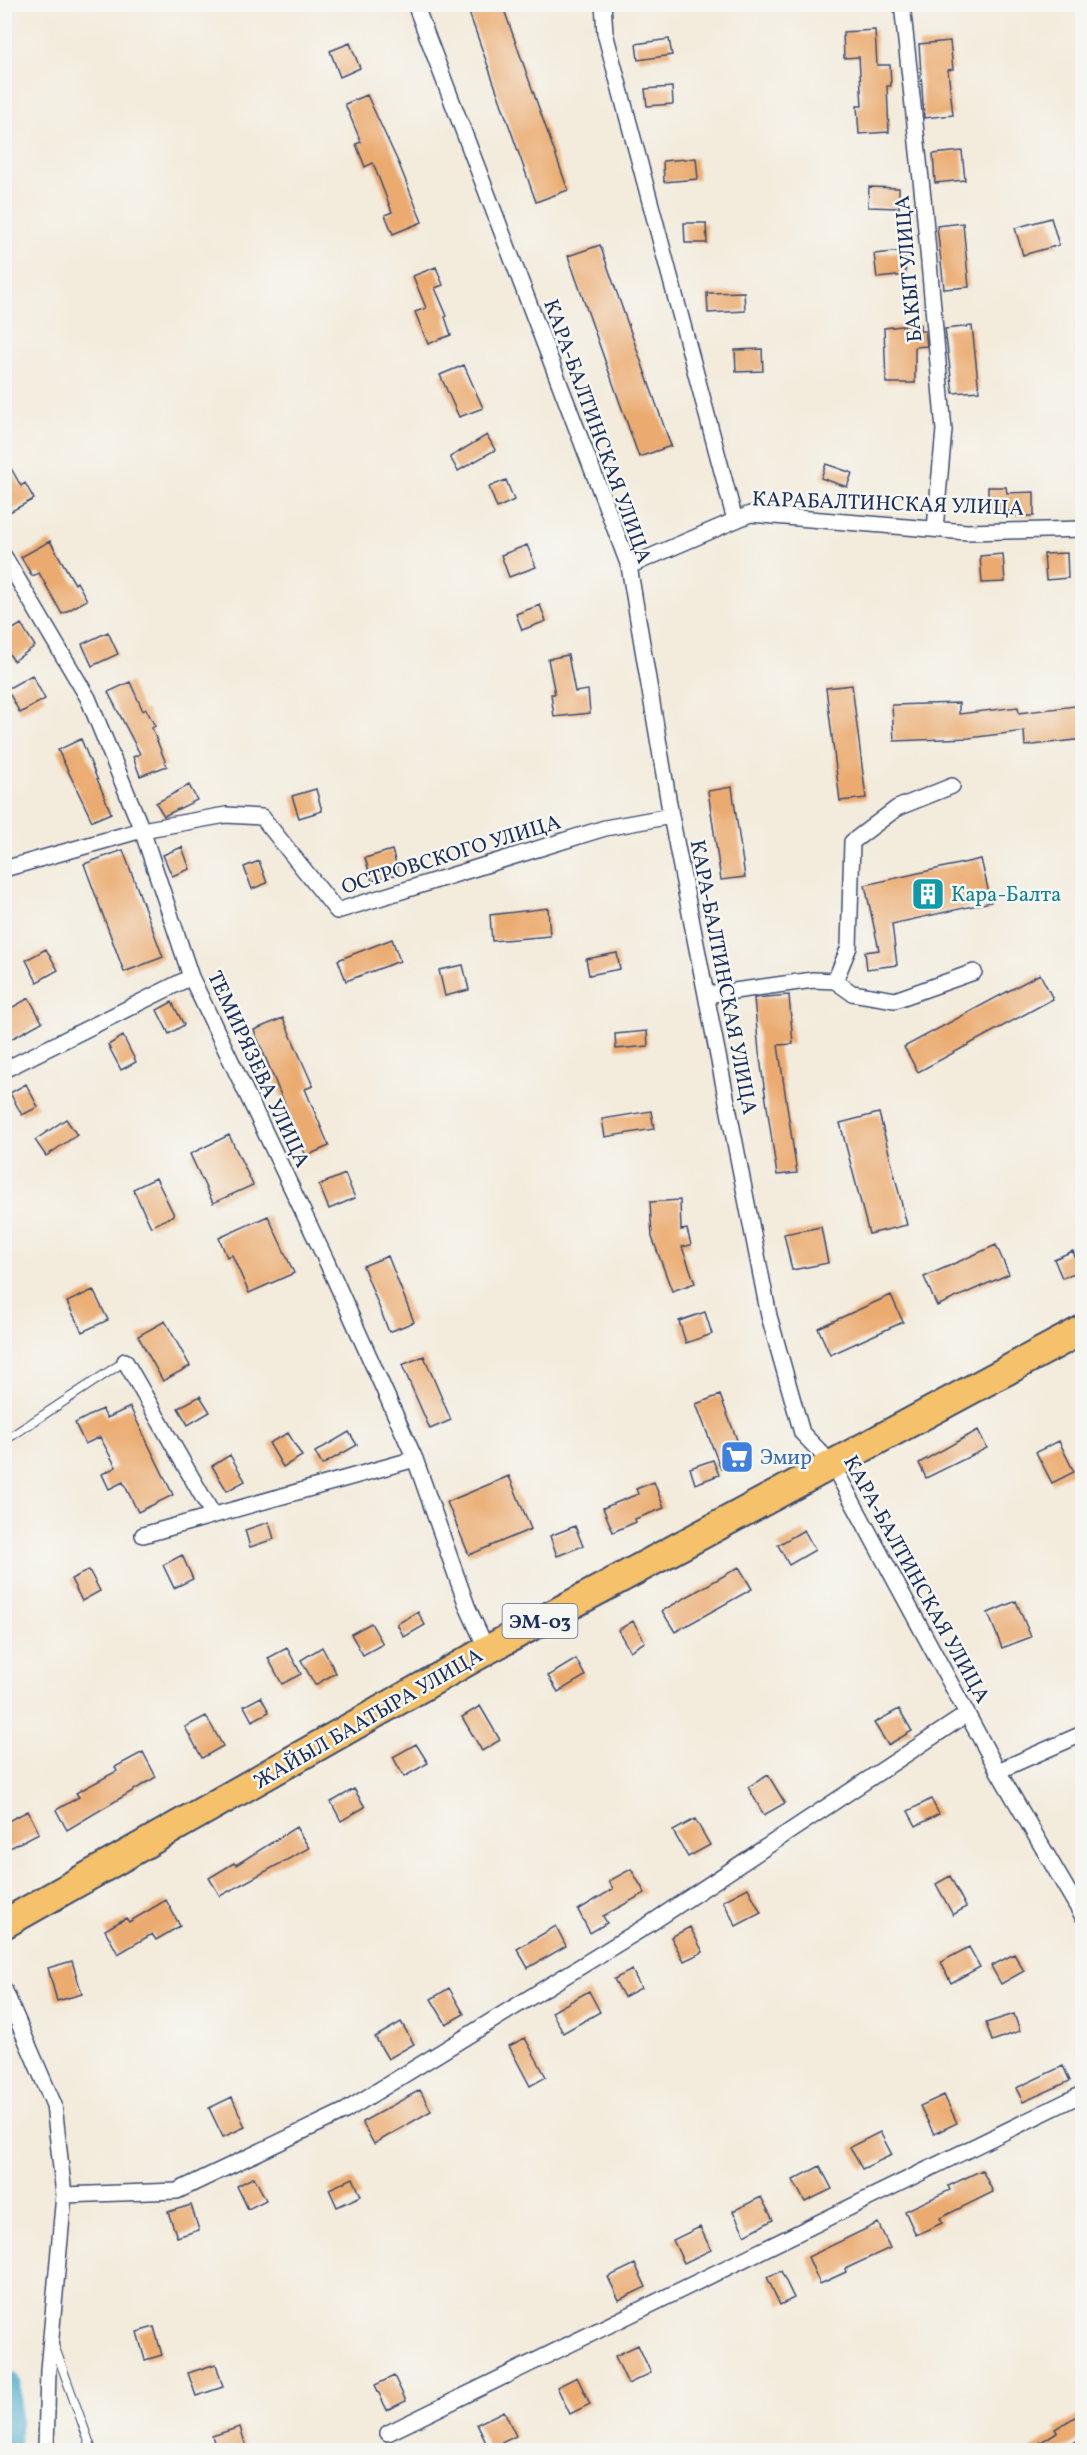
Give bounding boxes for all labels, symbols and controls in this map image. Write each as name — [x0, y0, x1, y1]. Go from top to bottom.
street label: БАКЫТ УЛИЦА — [889, 194, 930, 343]
street label: КАРА-БАЛТИНСКАЯ УЛИЦА — [535, 295, 658, 568]
street label: КАРАБАЛТИНСКАЯ УЛИЦА — [751, 485, 1025, 524]
street label: ОСТРОВСКОГО УЛИЦА — [338, 808, 565, 903]
street label: КАРА-БАЛТИНСКАЯ УЛИЦА — [682, 837, 763, 1117]
building icon: Кара-Балта — [910, 876, 946, 912]
place label: Кара-Балта — [951, 881, 1061, 910]
street label: ТЕМИРЯЗЕВА УЛИЦА — [199, 966, 316, 1173]
supermarket icon: Эмир — [719, 1439, 755, 1475]
place label: Эмир — [760, 1444, 812, 1473]
street label: КАРА-БАЛТИНСКАЯ УЛИЦА — [835, 1451, 996, 1709]
road number: ЭМ-03 — [502, 1604, 578, 1638]
street label: ЖАЙЫЛ БААТЫРА УЛИЦА — [249, 1642, 489, 1797]

